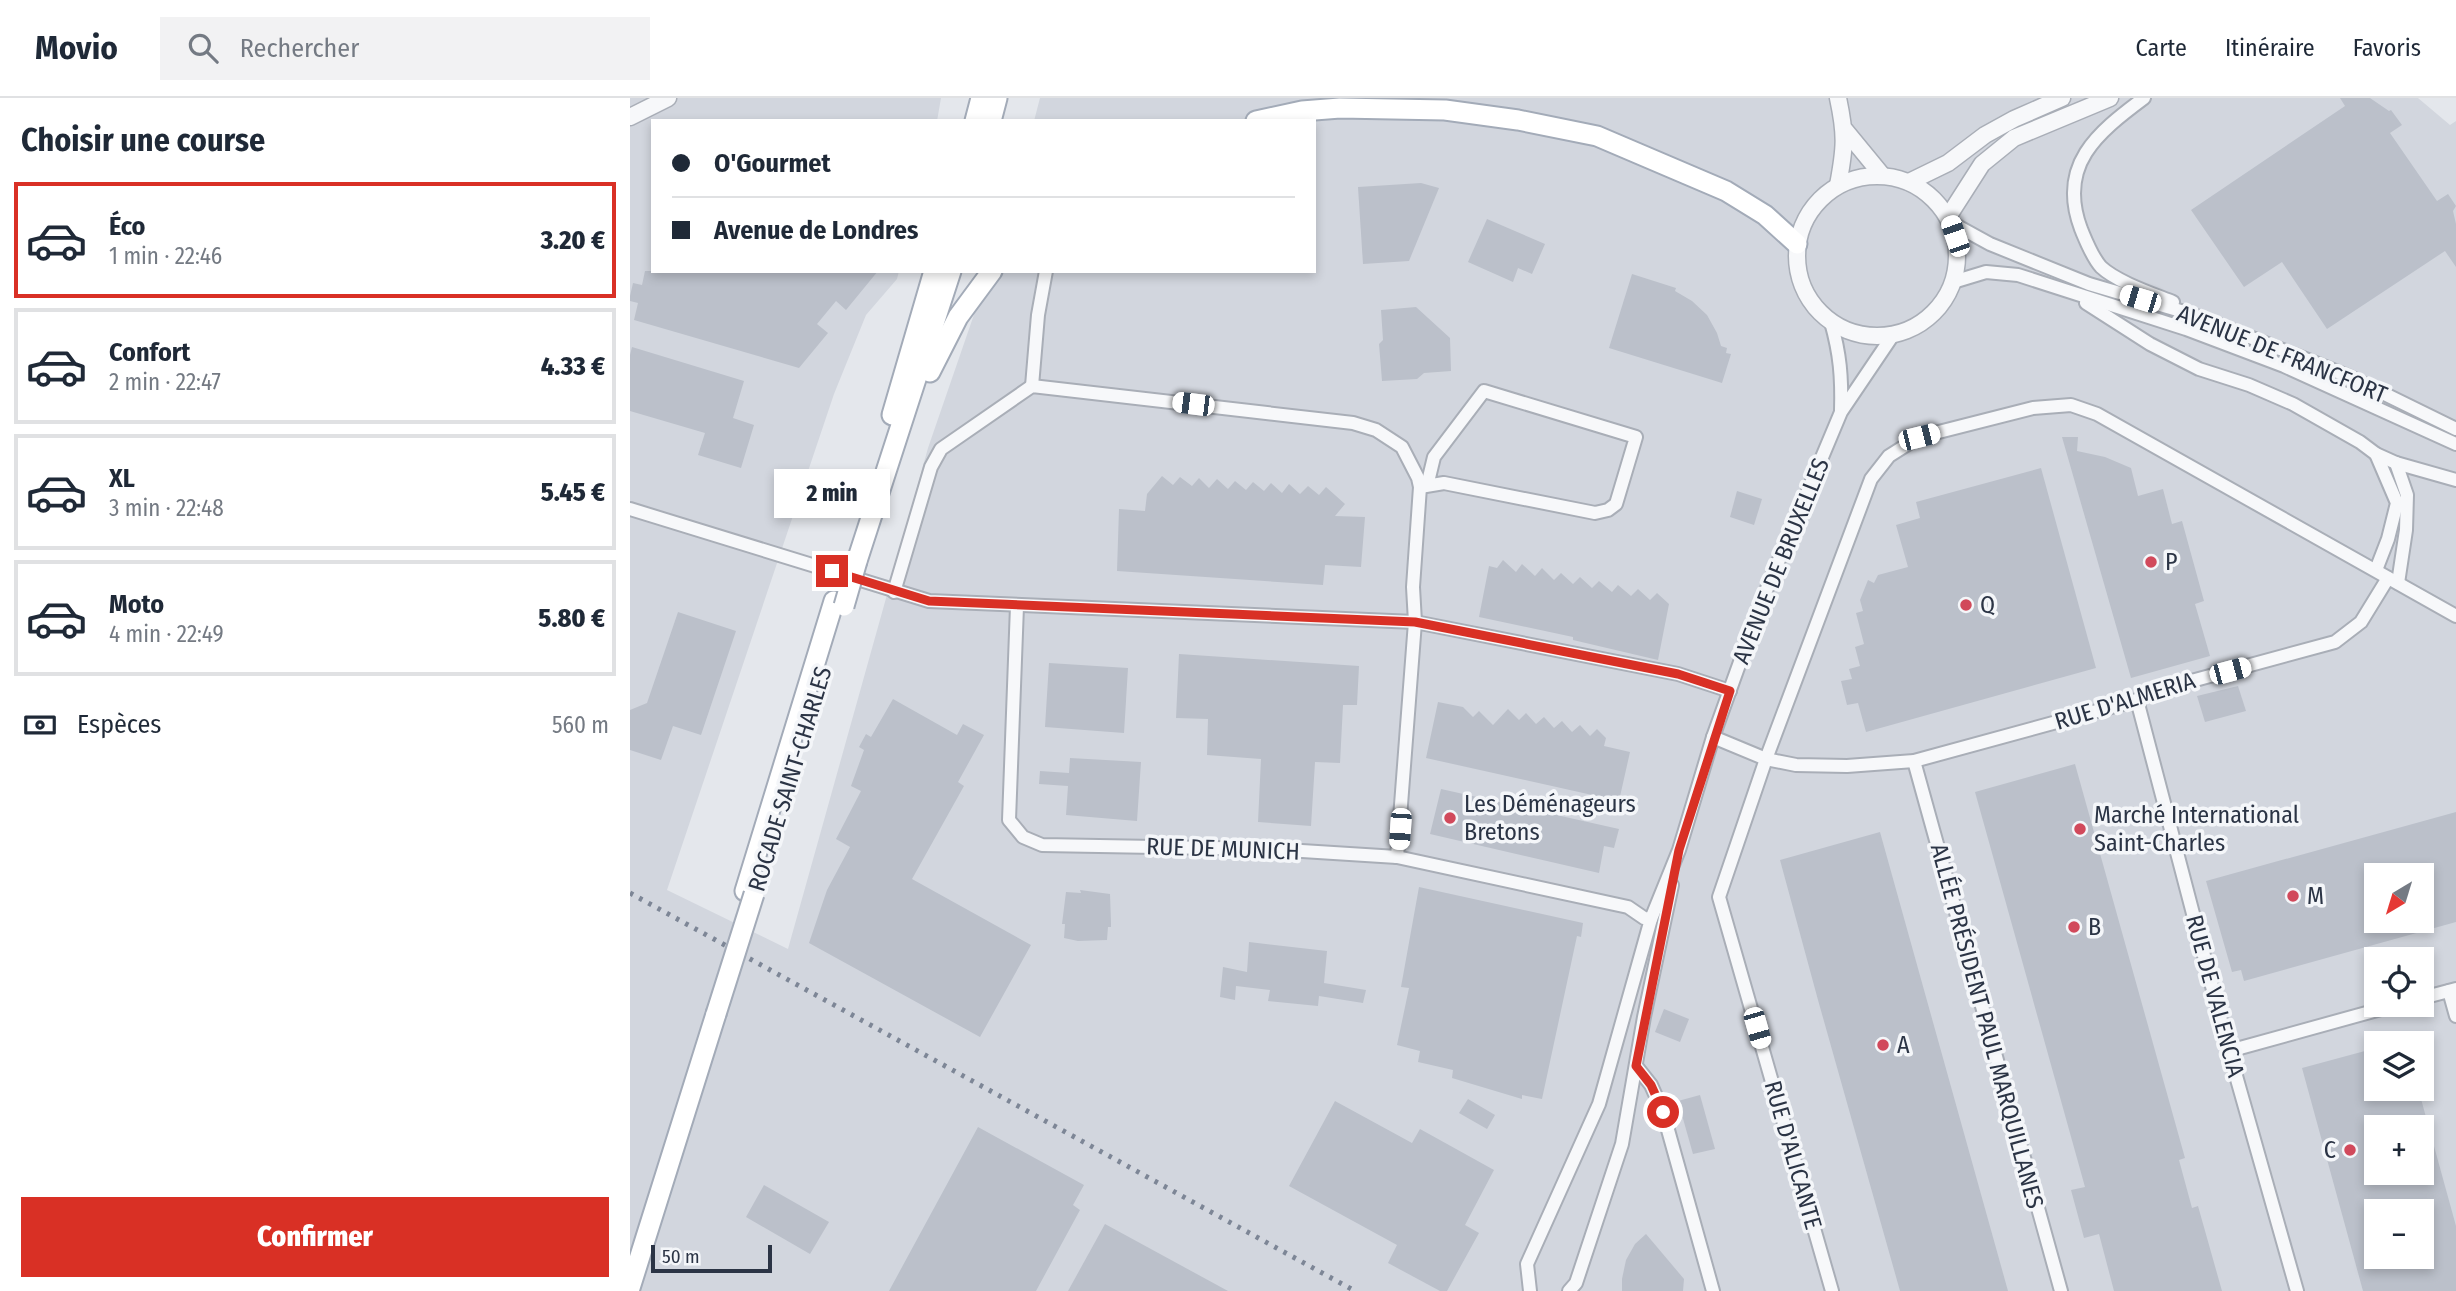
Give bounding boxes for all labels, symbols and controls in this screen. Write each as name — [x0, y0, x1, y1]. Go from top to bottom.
search box — [160, 17, 650, 80]
text: Movio — [35, 28, 118, 68]
icon: search — [184, 29, 222, 67]
text: Rechercher — [240, 33, 359, 64]
text: Carte — [2136, 34, 2187, 62]
text: Itinéraire — [2225, 34, 2315, 62]
text: Favoris — [2353, 34, 2421, 62]
text: Choisir une course — [21, 121, 265, 159]
text: O'Gourmet — [714, 148, 831, 179]
icon: car — [25, 209, 88, 272]
text: Éco — [109, 211, 146, 242]
car — [1939, 213, 1972, 259]
text: Avenue de Londres — [714, 215, 918, 246]
text: 3.20 € — [541, 225, 605, 256]
text: 1 min · 22:46 — [109, 242, 222, 270]
car — [2117, 283, 2164, 315]
street label: AVENUE DE FRANCFORT — [2173, 299, 2391, 409]
icon: car — [25, 335, 88, 398]
text: Confort — [109, 337, 190, 368]
text: 4.33 € — [541, 351, 605, 382]
text: 2 min · 22:47 — [109, 368, 221, 396]
car — [1171, 391, 1216, 417]
car — [1897, 422, 1942, 452]
street label: AVENUE DE BRUXELLES — [1727, 454, 1835, 668]
icon: car — [25, 461, 88, 524]
text: XL — [109, 463, 135, 494]
callout: 2 min — [774, 470, 890, 518]
text: 5.45 € — [541, 477, 605, 508]
text: 2 min — [807, 479, 857, 507]
text: 3 min · 22:48 — [109, 494, 224, 522]
place label: P — [2165, 548, 2178, 576]
marker: P — [2143, 554, 2159, 570]
route end — [816, 555, 848, 587]
icon: car — [25, 587, 88, 650]
text: Moto — [109, 589, 164, 620]
place label: Q — [1980, 591, 1995, 619]
marker: Q — [1958, 597, 1974, 613]
text: 5.80 € — [538, 603, 605, 634]
text: 4 min · 22:49 — [109, 620, 224, 648]
car — [2207, 655, 2254, 687]
street label: ROCADE SAINT-CHARLES — [742, 663, 838, 895]
street label: RUE D'ALMERIA — [2051, 666, 2199, 736]
icon: cash — [21, 706, 59, 744]
text: Espèces — [77, 709, 161, 740]
text: 560 m — [552, 711, 609, 739]
place label: Les Déménageurs Bretons — [1464, 790, 1636, 846]
place label: Marché International Saint-Charles — [2094, 801, 2299, 857]
car — [1389, 807, 1412, 851]
marker: Les Déménageurs Bretons — [1442, 810, 1458, 826]
marker: Marché International Saint-Charles — [2072, 821, 2088, 837]
street label: RUE DE MUNICH — [1146, 832, 1300, 866]
street label: ALLÉE PRÉSIDENT PAUL MARQUILLANES — [1925, 840, 2050, 1212]
north arrow — [2364, 863, 2434, 933]
map controls — [2364, 863, 2434, 1269]
place label: M — [2307, 882, 2324, 910]
marker: M — [2285, 888, 2301, 904]
street label: RUE DE VALENCIA — [2180, 912, 2250, 1081]
place label: B — [2088, 913, 2101, 941]
marker: B — [2066, 919, 2082, 935]
button: locate — [2364, 947, 2434, 1017]
car — [1742, 1005, 1773, 1051]
place label: A — [1897, 1031, 1910, 1059]
button: layers — [2364, 1031, 2434, 1101]
marker: A — [1875, 1037, 1891, 1053]
street label: RUE D'ALICANTE — [1758, 1077, 1828, 1233]
route start — [1647, 1096, 1679, 1128]
button: + — [2364, 1115, 2434, 1185]
place label: C — [2324, 1136, 2336, 1164]
marker: C — [2342, 1142, 2358, 1158]
button: Confirmer — [21, 1197, 609, 1277]
button: − — [2364, 1199, 2434, 1269]
scale bar — [651, 1242, 772, 1274]
text: 50 m — [662, 1245, 700, 1268]

